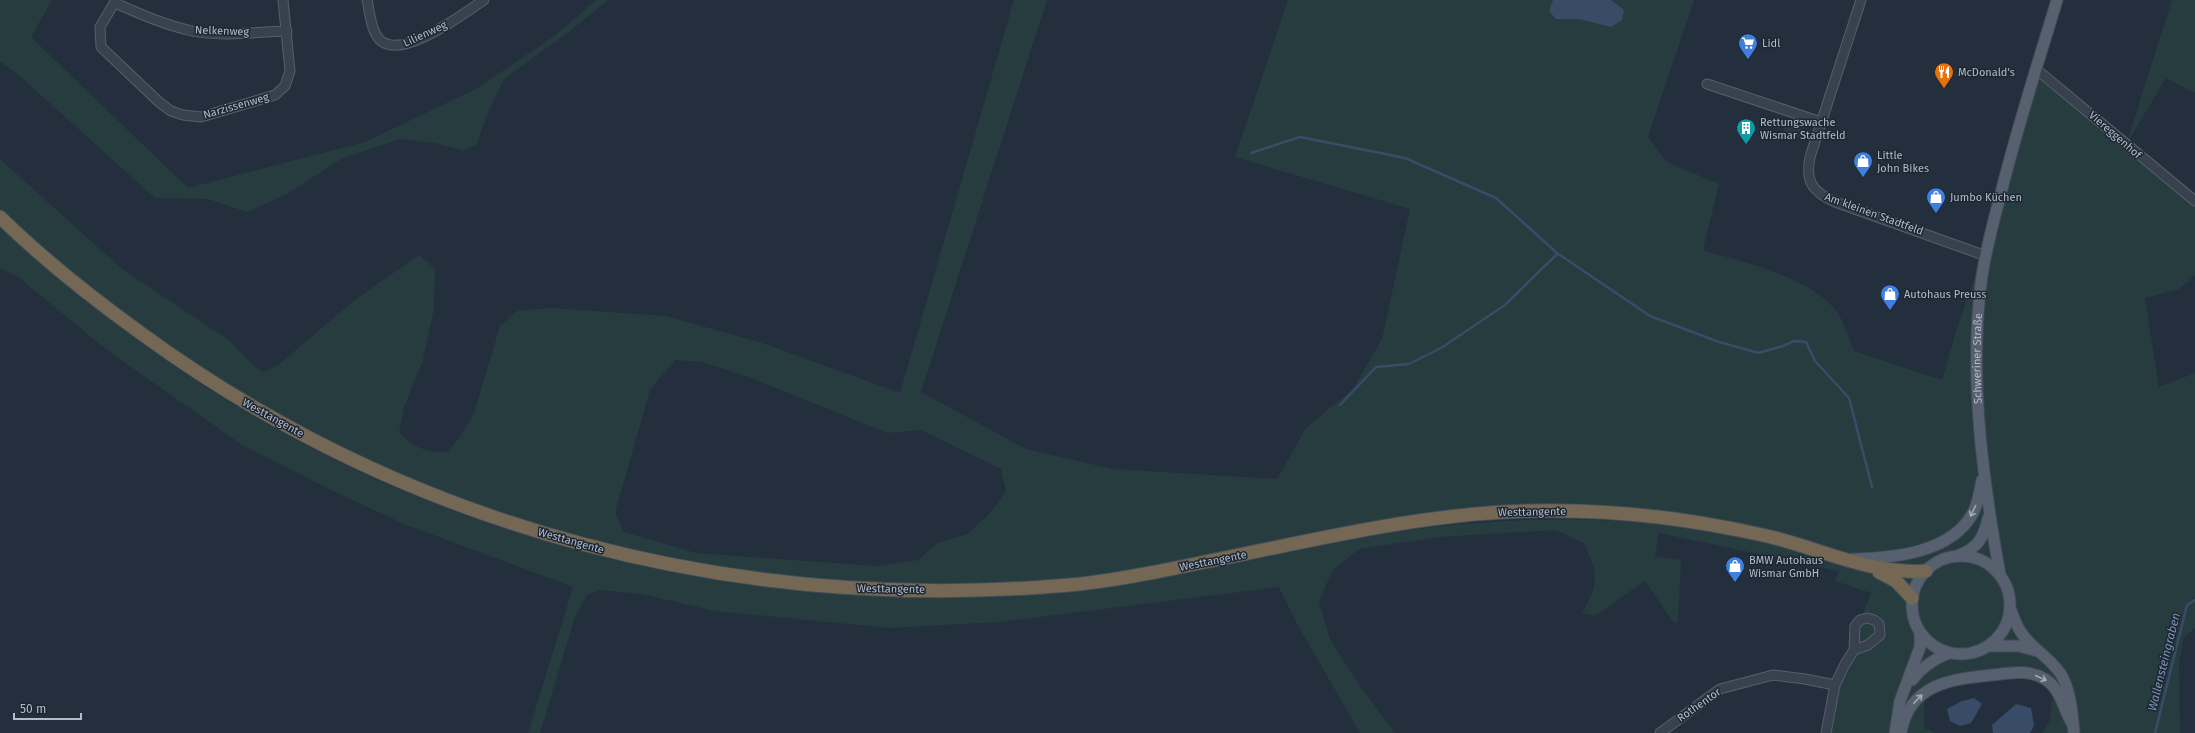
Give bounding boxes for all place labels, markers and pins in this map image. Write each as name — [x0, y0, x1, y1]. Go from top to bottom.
supermarket icon: Lidl — [1737, 32, 1759, 60]
place label: Lidl — [1762, 37, 1780, 50]
restaurant icon: McDonald's — [1933, 61, 1955, 89]
place label: McDonald's — [1958, 66, 2015, 79]
place label: Rettungswache Wismar Stadtfeld — [1760, 116, 1846, 142]
building icon: Rettungswache Wismar Stadtfeld — [1735, 117, 1757, 145]
place label: Little John Bikes — [1877, 149, 1929, 175]
shop icon: Little John Bikes — [1852, 150, 1874, 178]
shop icon: Jumbo Küchen — [1925, 186, 1947, 214]
place label: Jumbo Küchen — [1950, 191, 2022, 204]
shop icon: Autohaus Preuss — [1879, 283, 1901, 311]
place label: Autohaus Preuss — [1904, 288, 1986, 301]
place label: BMW Autohaus Wismar GmbH — [1749, 554, 1823, 580]
shop icon: BMW Autohaus Wismar GmbH — [1724, 555, 1746, 583]

